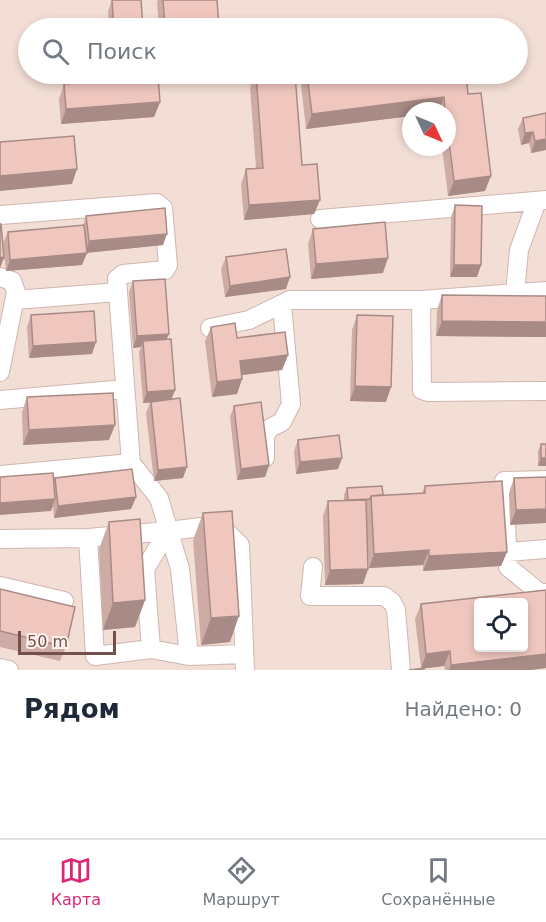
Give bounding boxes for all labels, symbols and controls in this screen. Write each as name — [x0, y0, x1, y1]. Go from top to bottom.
search box — [18, 18, 528, 84]
icon: search — [39, 35, 72, 68]
text: Поиск — [87, 39, 157, 64]
north arrow — [402, 102, 456, 156]
map controls — [474, 598, 528, 652]
button: locate — [474, 598, 528, 652]
scale bar — [18, 628, 116, 656]
text: 50 m — [27, 632, 68, 651]
text: Рядом — [24, 694, 120, 724]
text: Найдено: 0 — [404, 697, 522, 721]
tab: Карта — [51, 854, 101, 909]
tab: Маршрут — [202, 854, 280, 909]
tab: Сохранённые — [381, 854, 495, 909]

